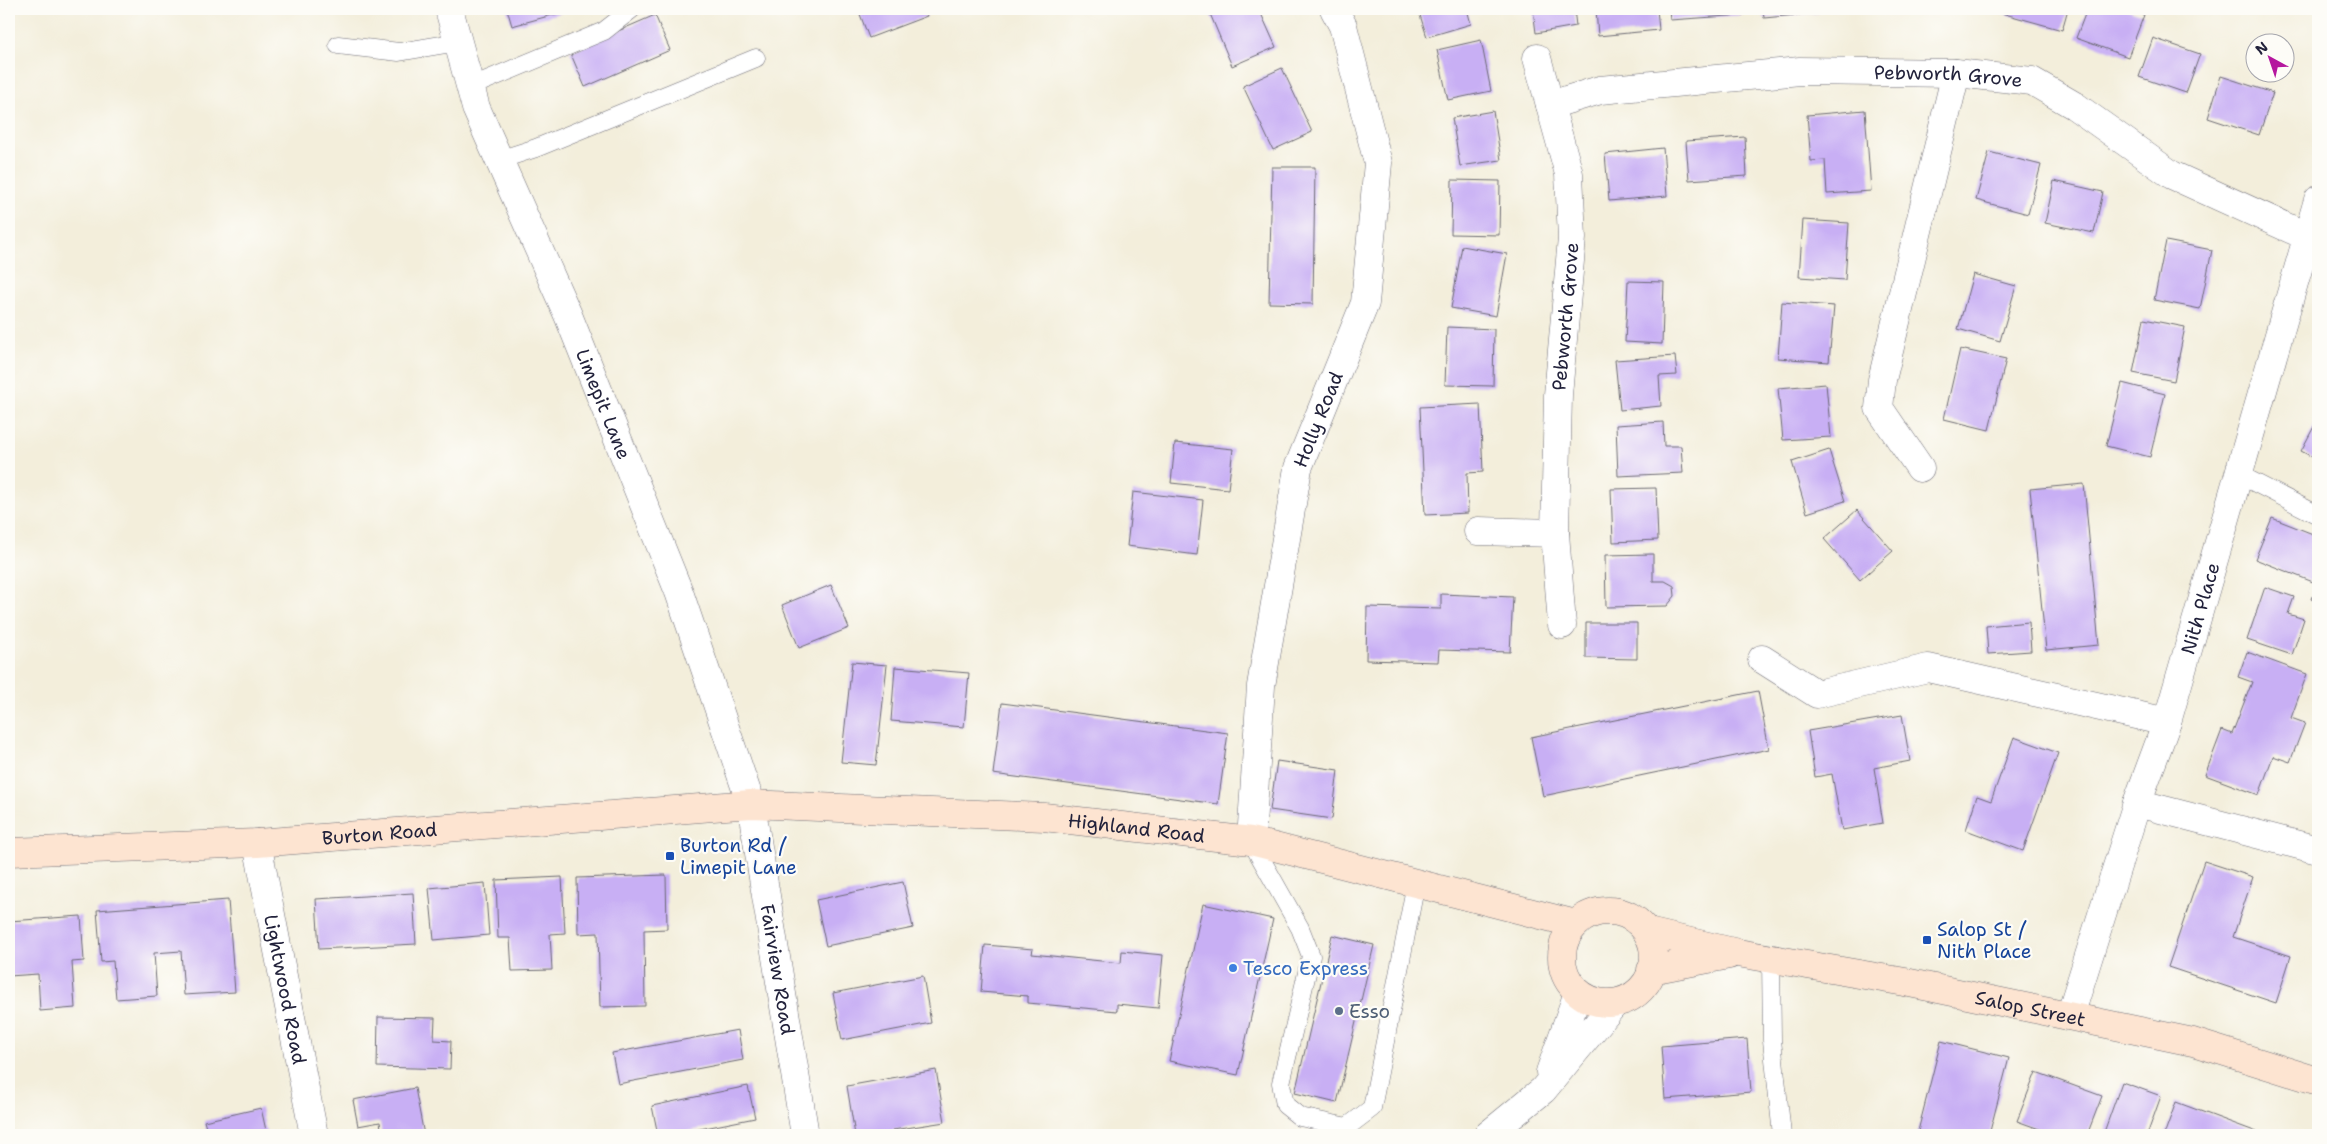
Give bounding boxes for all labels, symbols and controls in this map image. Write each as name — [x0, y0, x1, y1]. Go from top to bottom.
north arrow — [2244, 32, 2294, 82]
text: N — [2252, 38, 2272, 59]
street label: Pebworth Grove — [1874, 60, 2024, 93]
street label: Pebworth Grove — [1546, 241, 1585, 392]
street label: Limepit Lane — [570, 345, 637, 463]
street label: Holly Road — [1288, 368, 1349, 471]
street label: Nith Place — [2175, 560, 2226, 657]
street label: Highland Road — [1067, 808, 1206, 849]
street label: Burton Road — [321, 817, 438, 851]
place label: Burton Rd / Limepit Lane — [680, 833, 797, 880]
marker: Burton Rd / Limepit Lane — [664, 850, 676, 862]
street label: Fairview Road — [755, 902, 800, 1037]
street label: Lightwood Road — [258, 912, 312, 1066]
place label: Salop St / Nith Place — [1937, 917, 2031, 964]
marker: Salop St / Nith Place — [1921, 934, 1933, 946]
place label: Tesco Express — [1243, 956, 1368, 981]
marker: Tesco Express — [1227, 962, 1239, 974]
street label: Salop Street — [1973, 985, 2088, 1032]
place label: Esso — [1349, 999, 1390, 1024]
marker: Esso — [1333, 1005, 1345, 1017]

